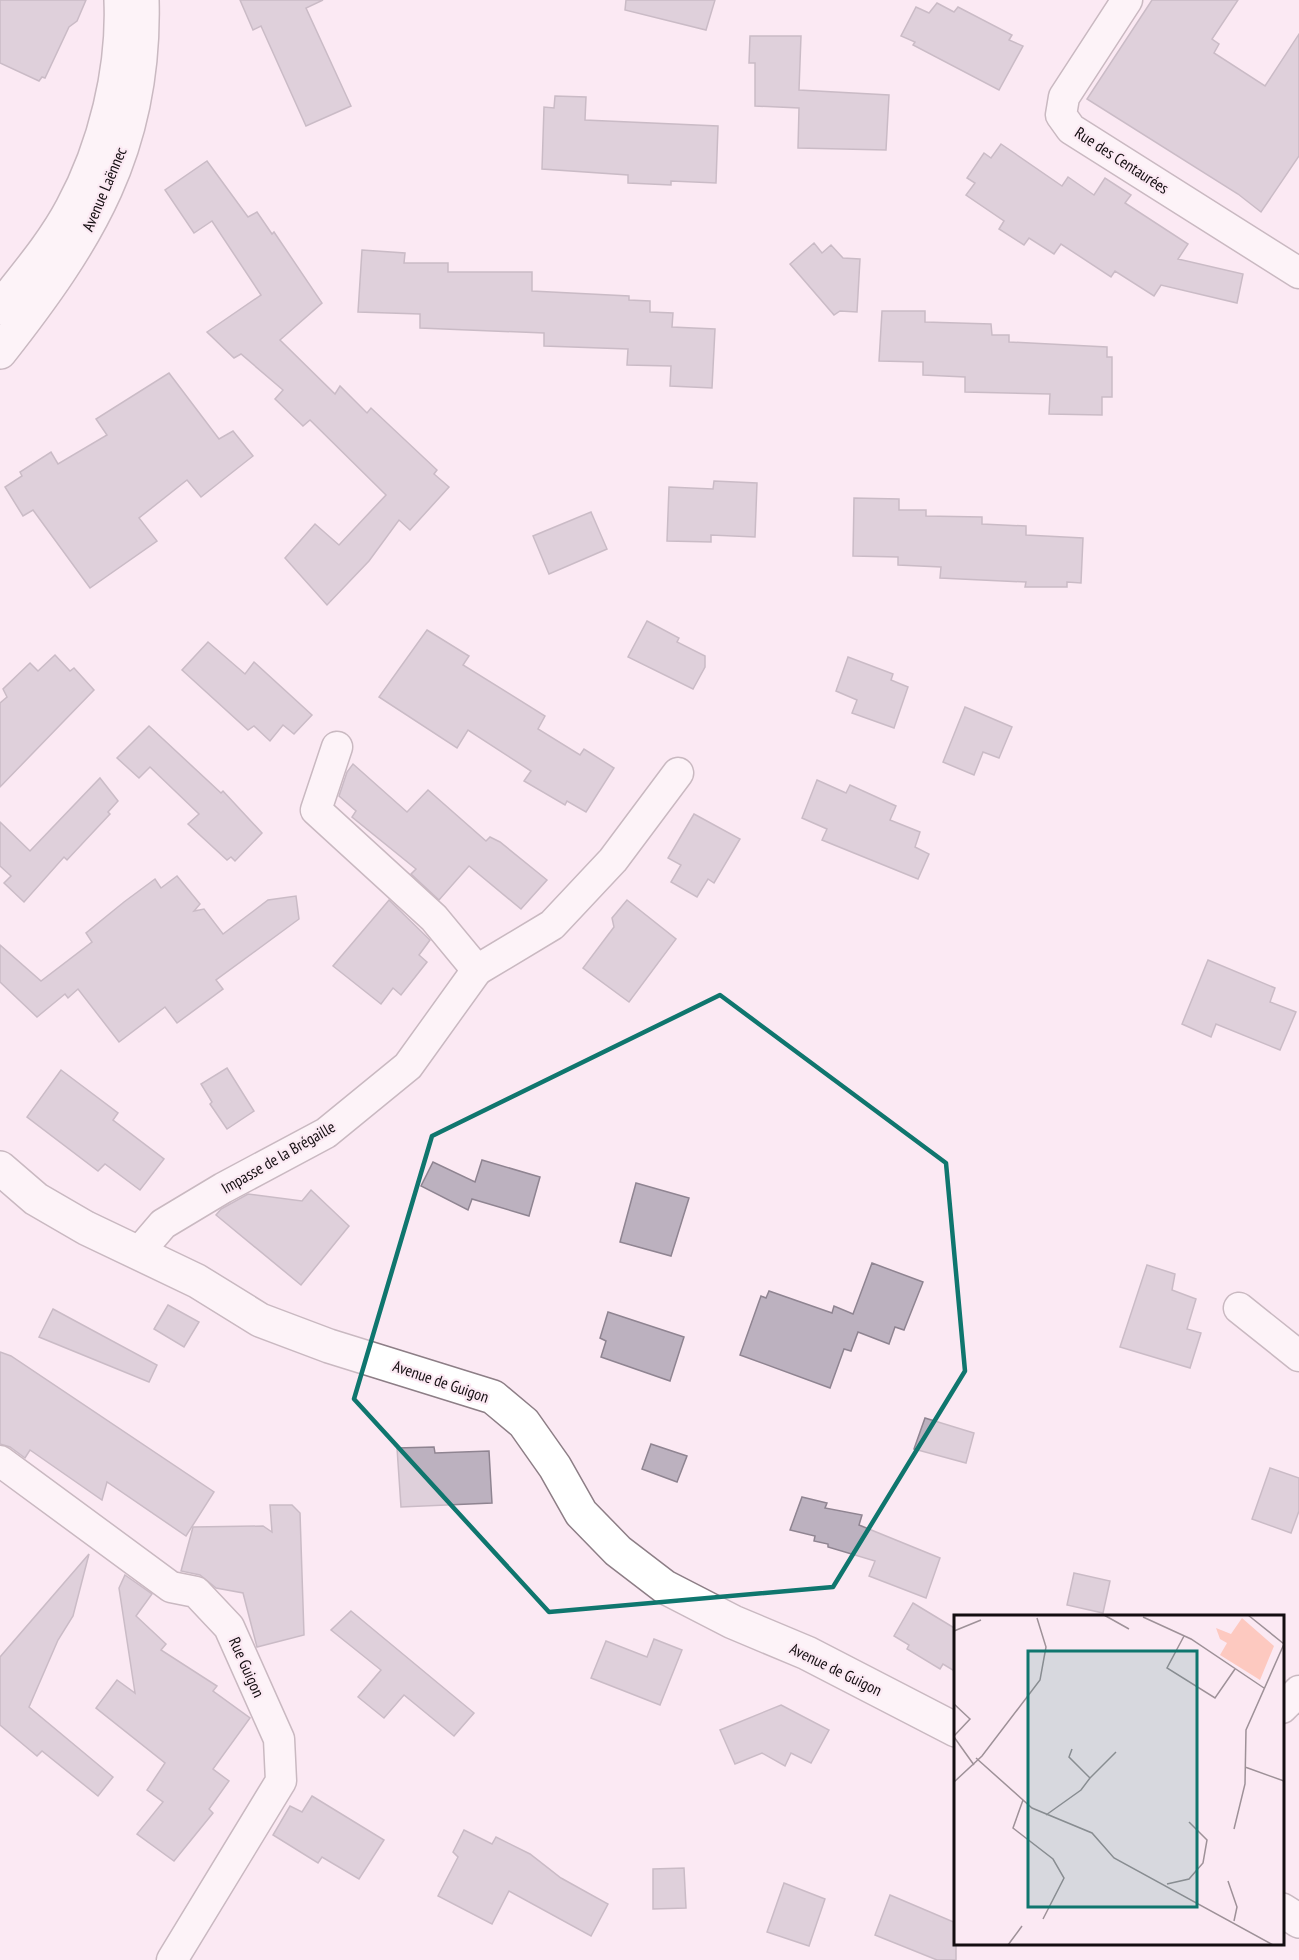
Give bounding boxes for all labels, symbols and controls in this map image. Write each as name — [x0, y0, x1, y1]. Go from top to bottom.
street label: Rue des Centaurées — [1071, 122, 1173, 198]
street label: Avenue Laënnec — [77, 144, 131, 234]
street label: Impasse de la Brégaille — [218, 1116, 338, 1198]
street label: Avenue de Guigon — [391, 1355, 491, 1407]
inset map — [954, 1615, 1284, 1945]
street label: Rue Guigon — [225, 1634, 269, 1700]
street label: Avenue de Guigon — [787, 1638, 885, 1700]

